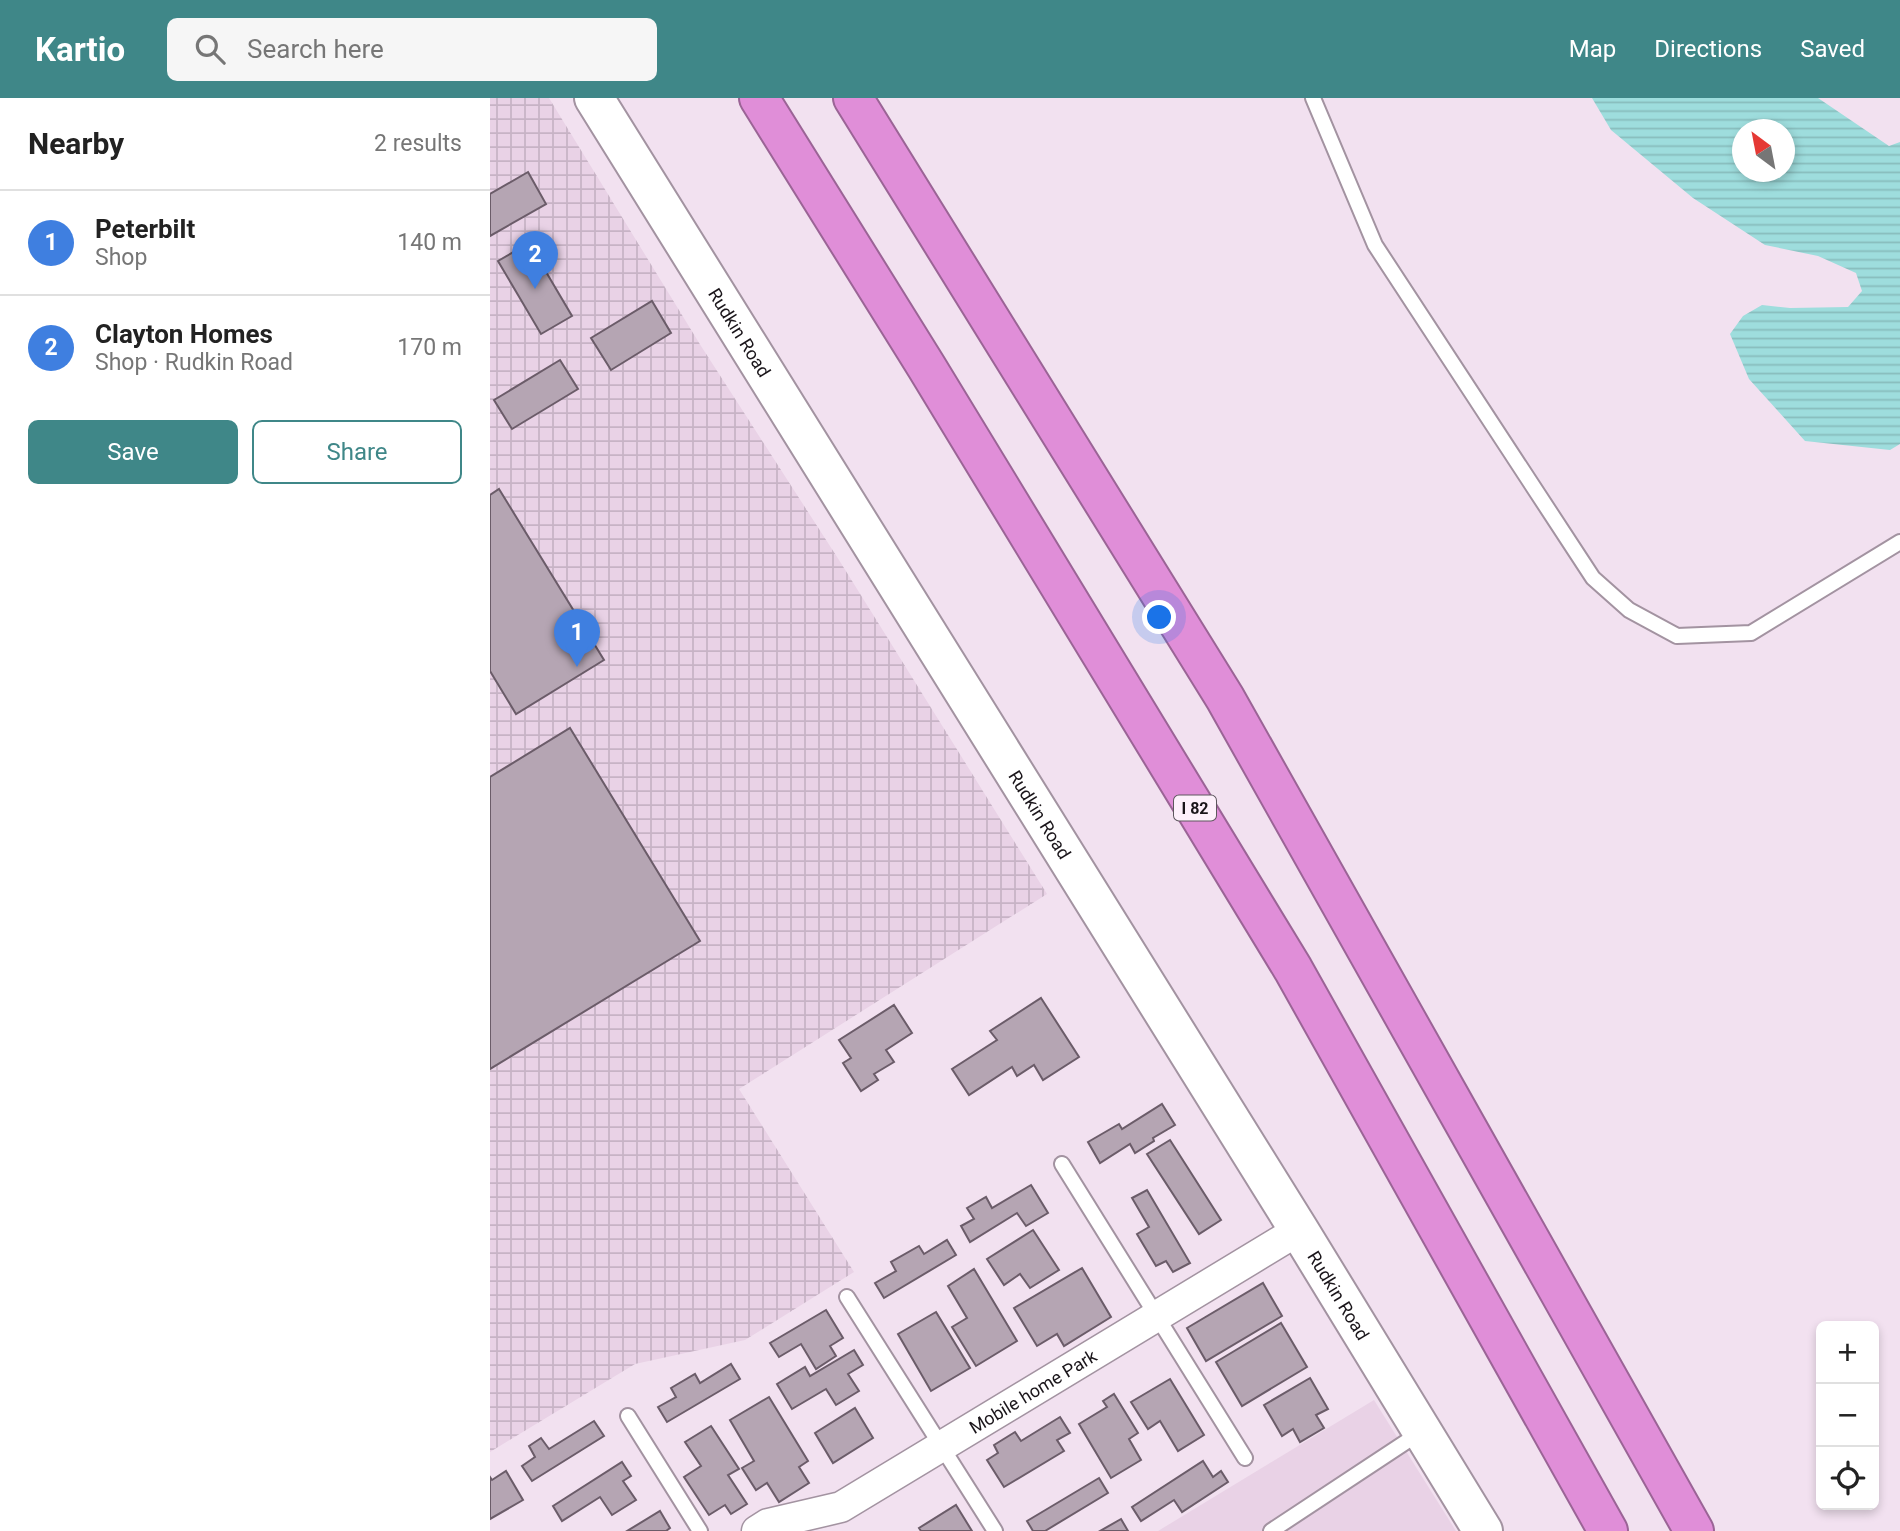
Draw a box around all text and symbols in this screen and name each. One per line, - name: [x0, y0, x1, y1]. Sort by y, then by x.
- search box: [167, 18, 657, 81]
- text: Kartio: [35, 30, 125, 69]
- icon: search: [191, 30, 229, 68]
- text: Search here: [247, 34, 384, 64]
- text: Map: [1569, 35, 1616, 63]
- text: Directions: [1654, 35, 1762, 63]
- text: Saved: [1800, 35, 1865, 63]
- north arrow: [1732, 119, 1795, 182]
- text: Nearby: [28, 126, 124, 161]
- text: 2 results: [374, 130, 462, 157]
- text: Peterbilt: [95, 214, 195, 244]
- text: 1: [44, 229, 58, 256]
- text: 140 m: [397, 229, 462, 256]
- pin: 2: [512, 231, 558, 289]
- text: Shop: [95, 244, 147, 271]
- street label: Rudkin Road: [704, 284, 775, 380]
- text: Clayton Homes: [95, 319, 273, 349]
- text: 2: [44, 334, 58, 361]
- text: 170 m: [397, 334, 462, 361]
- text: Shop · Rudkin Road: [95, 349, 293, 376]
- button: Save: [28, 420, 238, 484]
- button: Share: [252, 420, 462, 484]
- your location: [1142, 600, 1176, 634]
- pin: 1: [554, 609, 600, 667]
- street label: Rudkin Road: [1005, 766, 1076, 863]
- road number: I 82: [1174, 796, 1216, 820]
- street label: Rudkin Road: [1304, 1247, 1374, 1344]
- map controls: [1816, 1321, 1879, 1510]
- button: +: [1816, 1321, 1879, 1384]
- street label: Mobile home Park: [965, 1344, 1101, 1438]
- button: −: [1816, 1384, 1879, 1447]
- button: locate: [1816, 1447, 1879, 1510]

